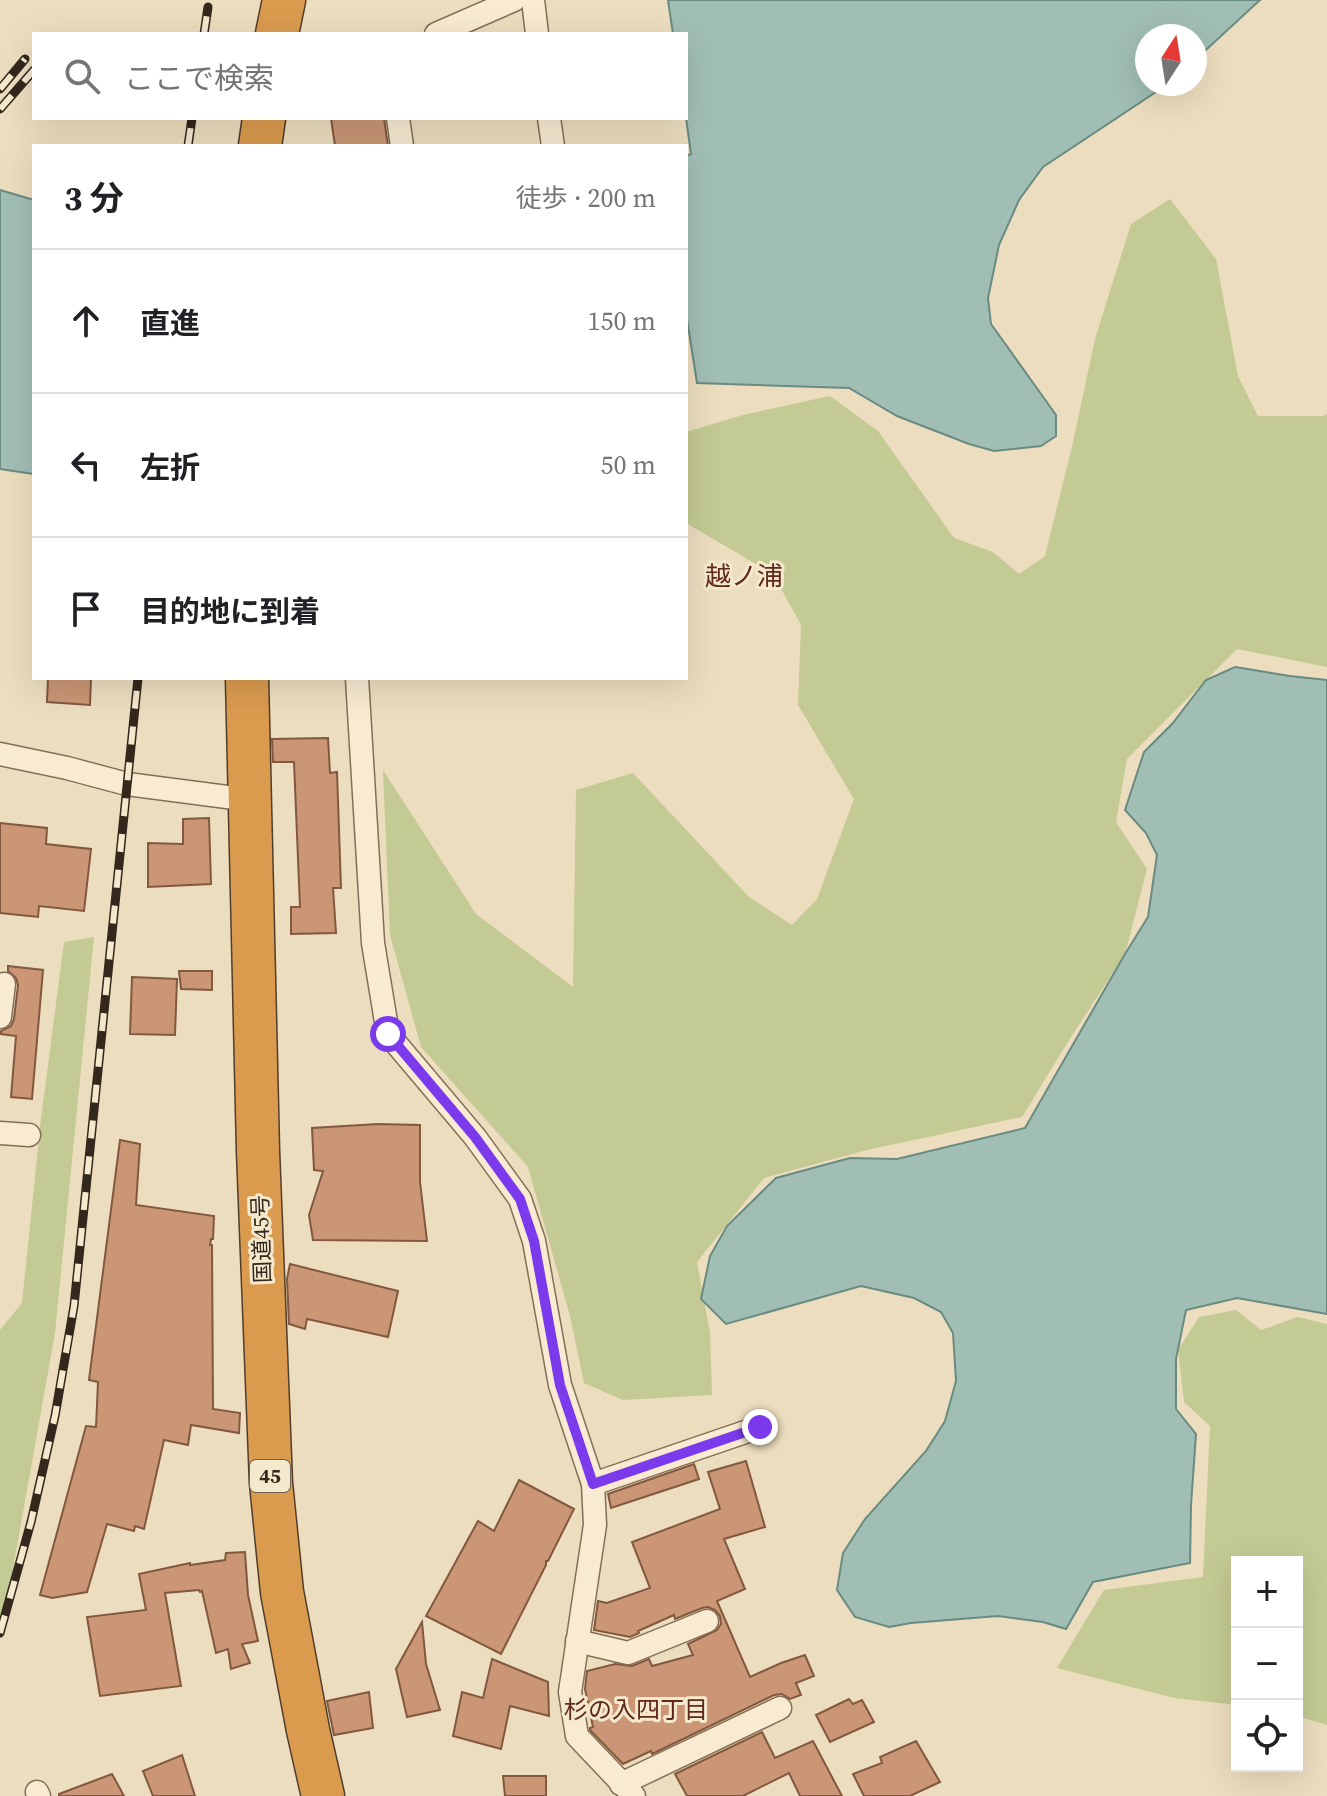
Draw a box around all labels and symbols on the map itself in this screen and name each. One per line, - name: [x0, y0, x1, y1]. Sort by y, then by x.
- north arrow: [1135, 24, 1207, 96]
- district label: 越ノ浦: [705, 558, 783, 594]
- route start: [370, 1016, 406, 1052]
- street label: 国道45号: [244, 1194, 278, 1284]
- route end: [742, 1409, 778, 1445]
- road number: 45: [250, 1460, 290, 1492]
- district label: 杉の入四丁目: [564, 1693, 708, 1726]

